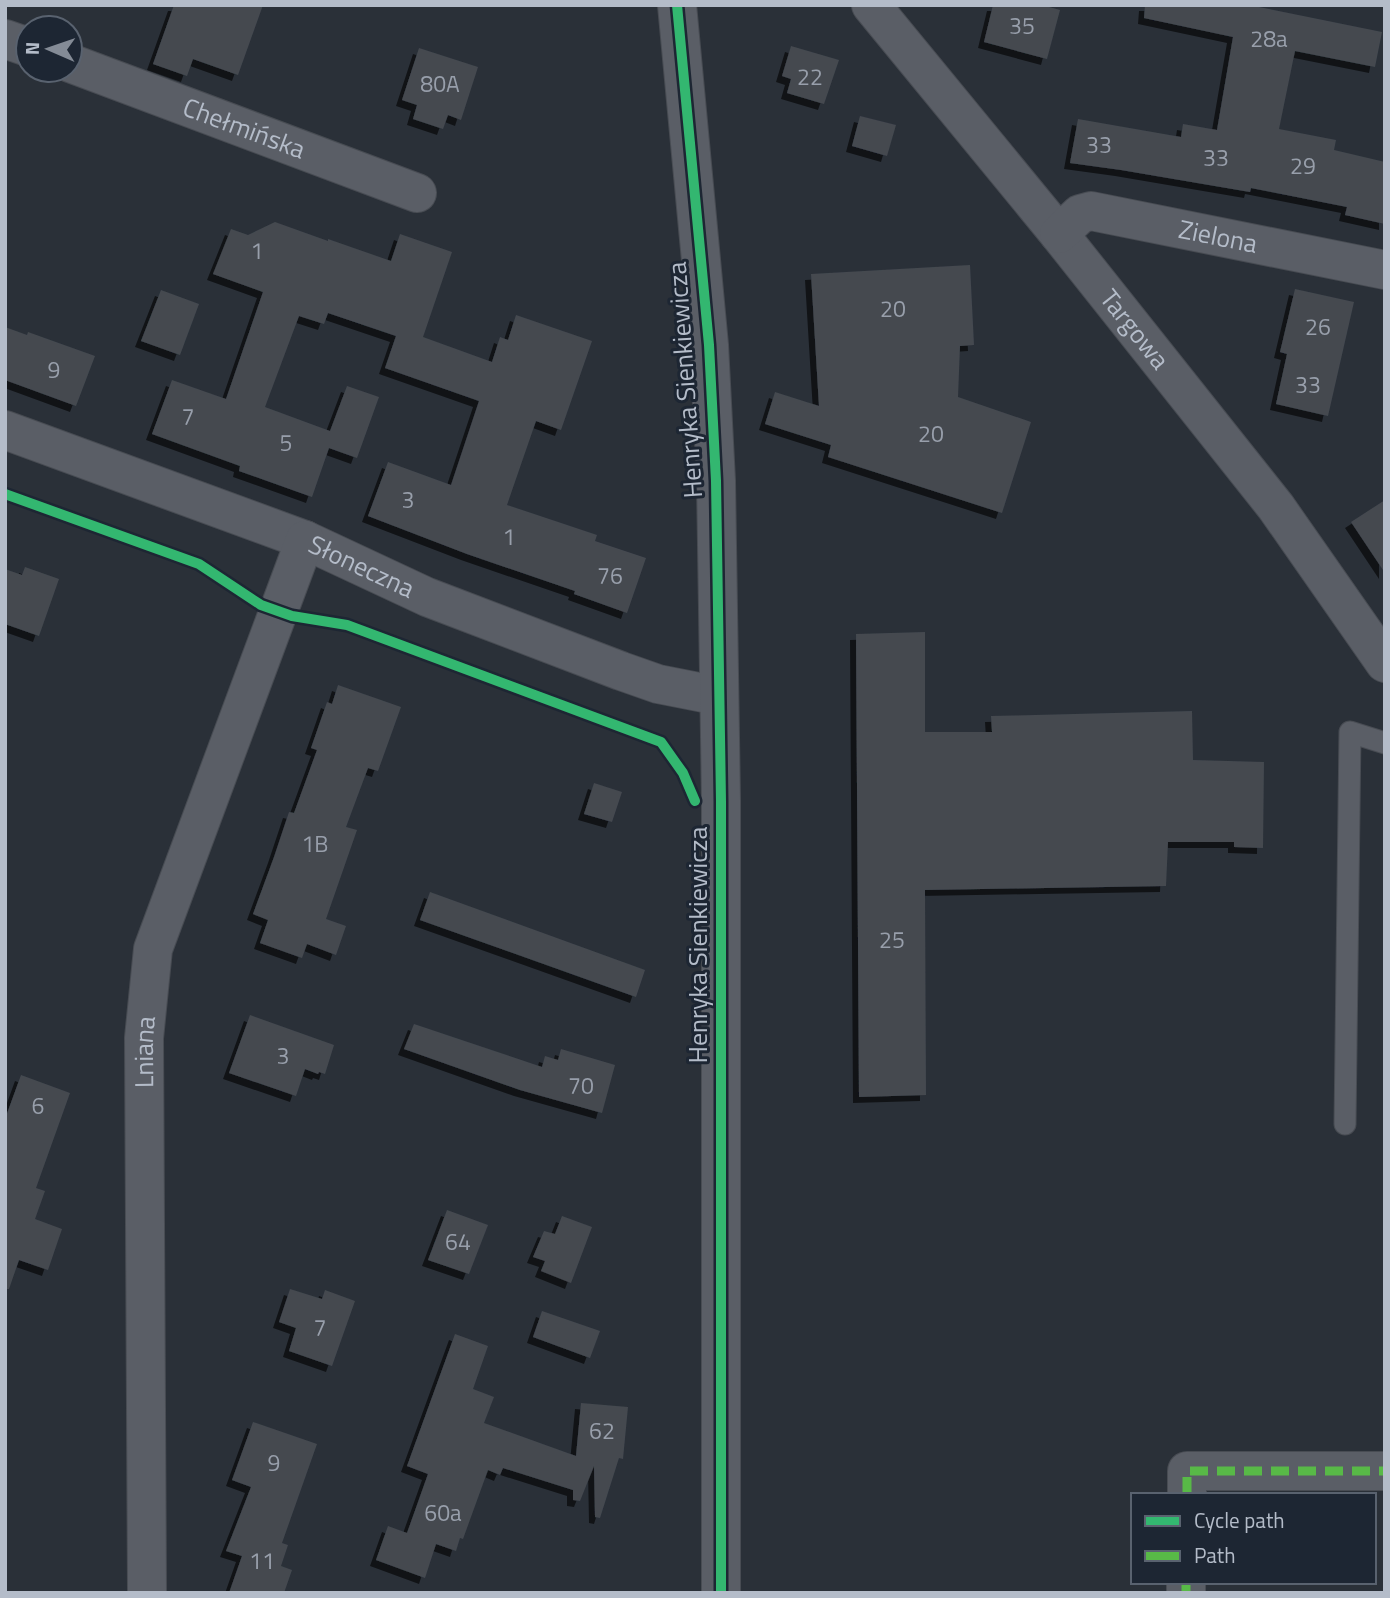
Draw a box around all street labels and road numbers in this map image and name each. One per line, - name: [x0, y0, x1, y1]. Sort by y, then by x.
- street label: Chełmińska: [177, 87, 311, 169]
- street label: Zielona: [1175, 209, 1261, 263]
- street label: Henryka Sienkiewicza: [657, 261, 712, 500]
- street label: Targowa: [1091, 280, 1179, 377]
- street label: Słoneczna: [302, 524, 421, 608]
- street label: Henryka Sienkiewicza: [678, 827, 717, 1063]
- street label: Lniana: [124, 1014, 165, 1088]

